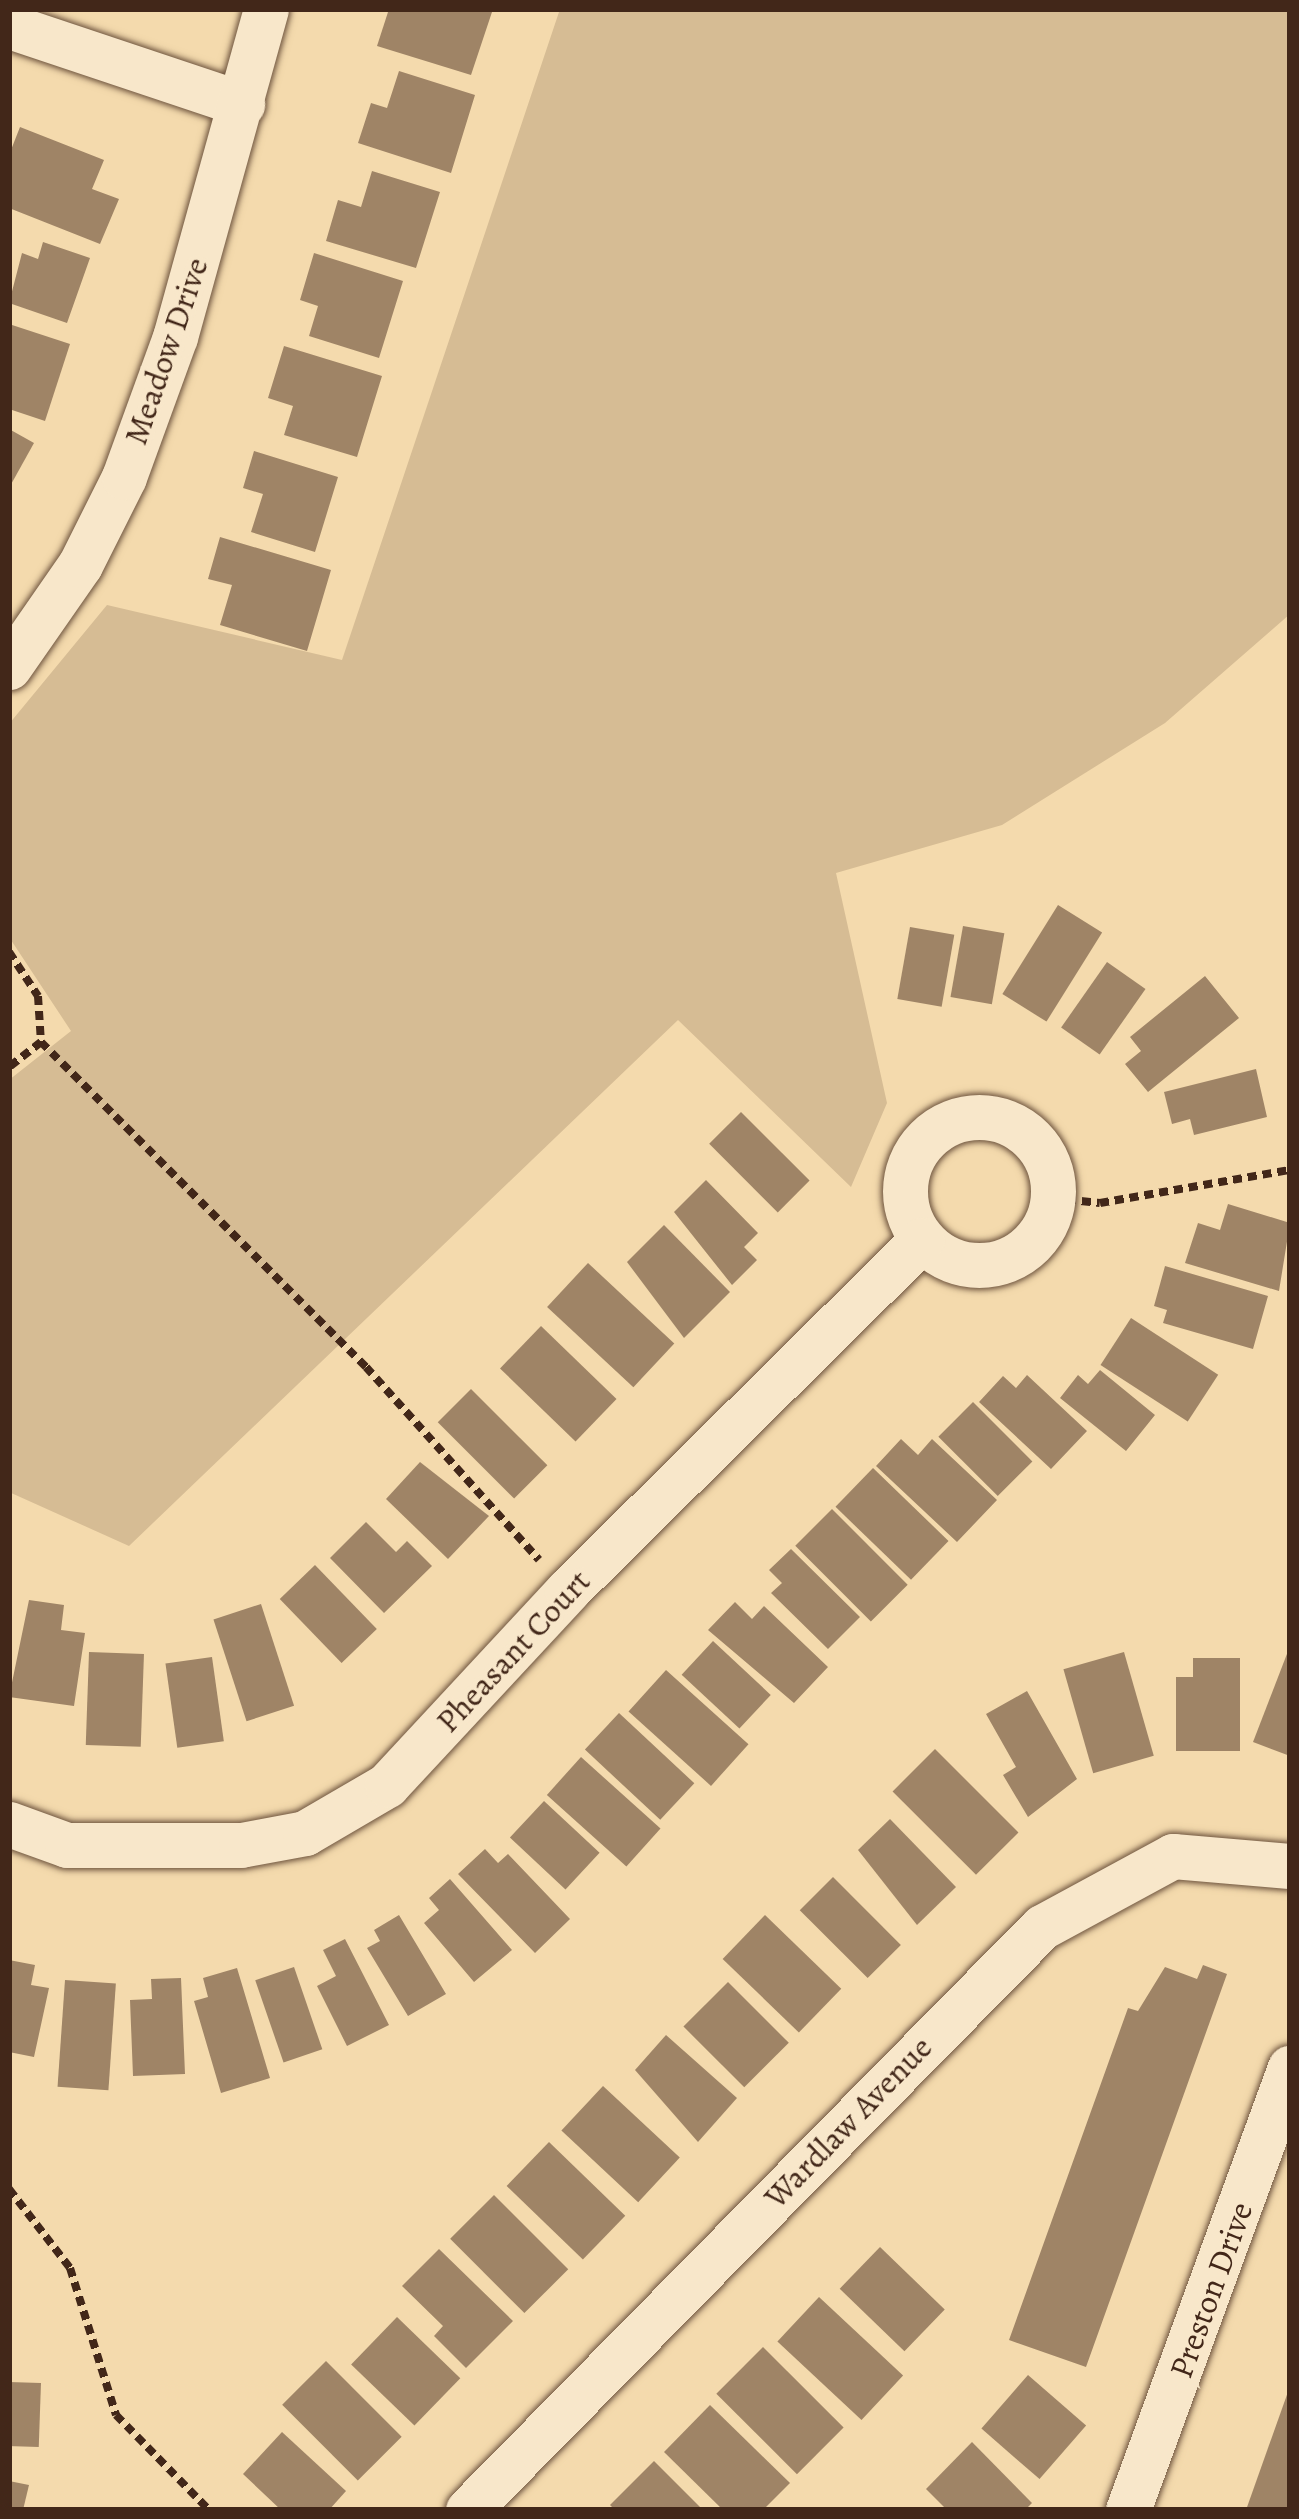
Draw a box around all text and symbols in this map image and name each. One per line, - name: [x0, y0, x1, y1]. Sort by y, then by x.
- street label: Meadow Drive: [116, 252, 216, 450]
- street label: Pheasant Court: [428, 1561, 598, 1741]
- street label: Wardlaw Avenue: [756, 2028, 940, 2216]
- street label: Preston Drive: [1161, 2197, 1261, 2383]

